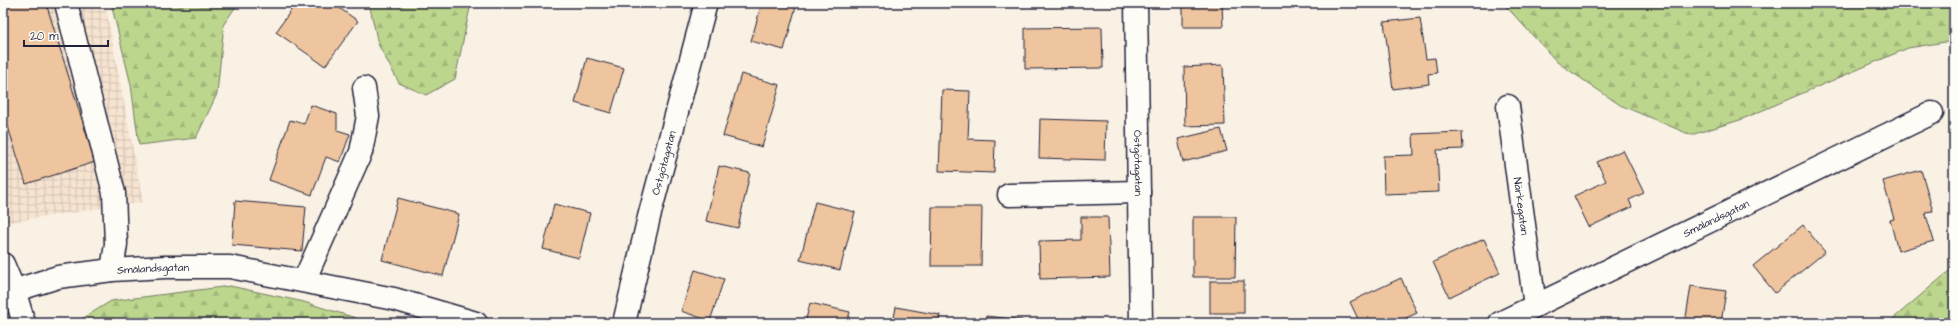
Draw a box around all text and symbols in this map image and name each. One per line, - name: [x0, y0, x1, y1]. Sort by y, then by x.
- scale bar: [24, 22, 108, 48]
- text: 20 m: [30, 28, 59, 45]
- street label: Östgötagatan: [648, 129, 680, 197]
- street label: Östgötagatan: [1129, 130, 1146, 197]
- street label: Närkegatan: [1510, 176, 1532, 236]
- street label: Smålandsgatan: [1680, 196, 1752, 241]
- street label: Smålandsgatan: [117, 260, 189, 278]

